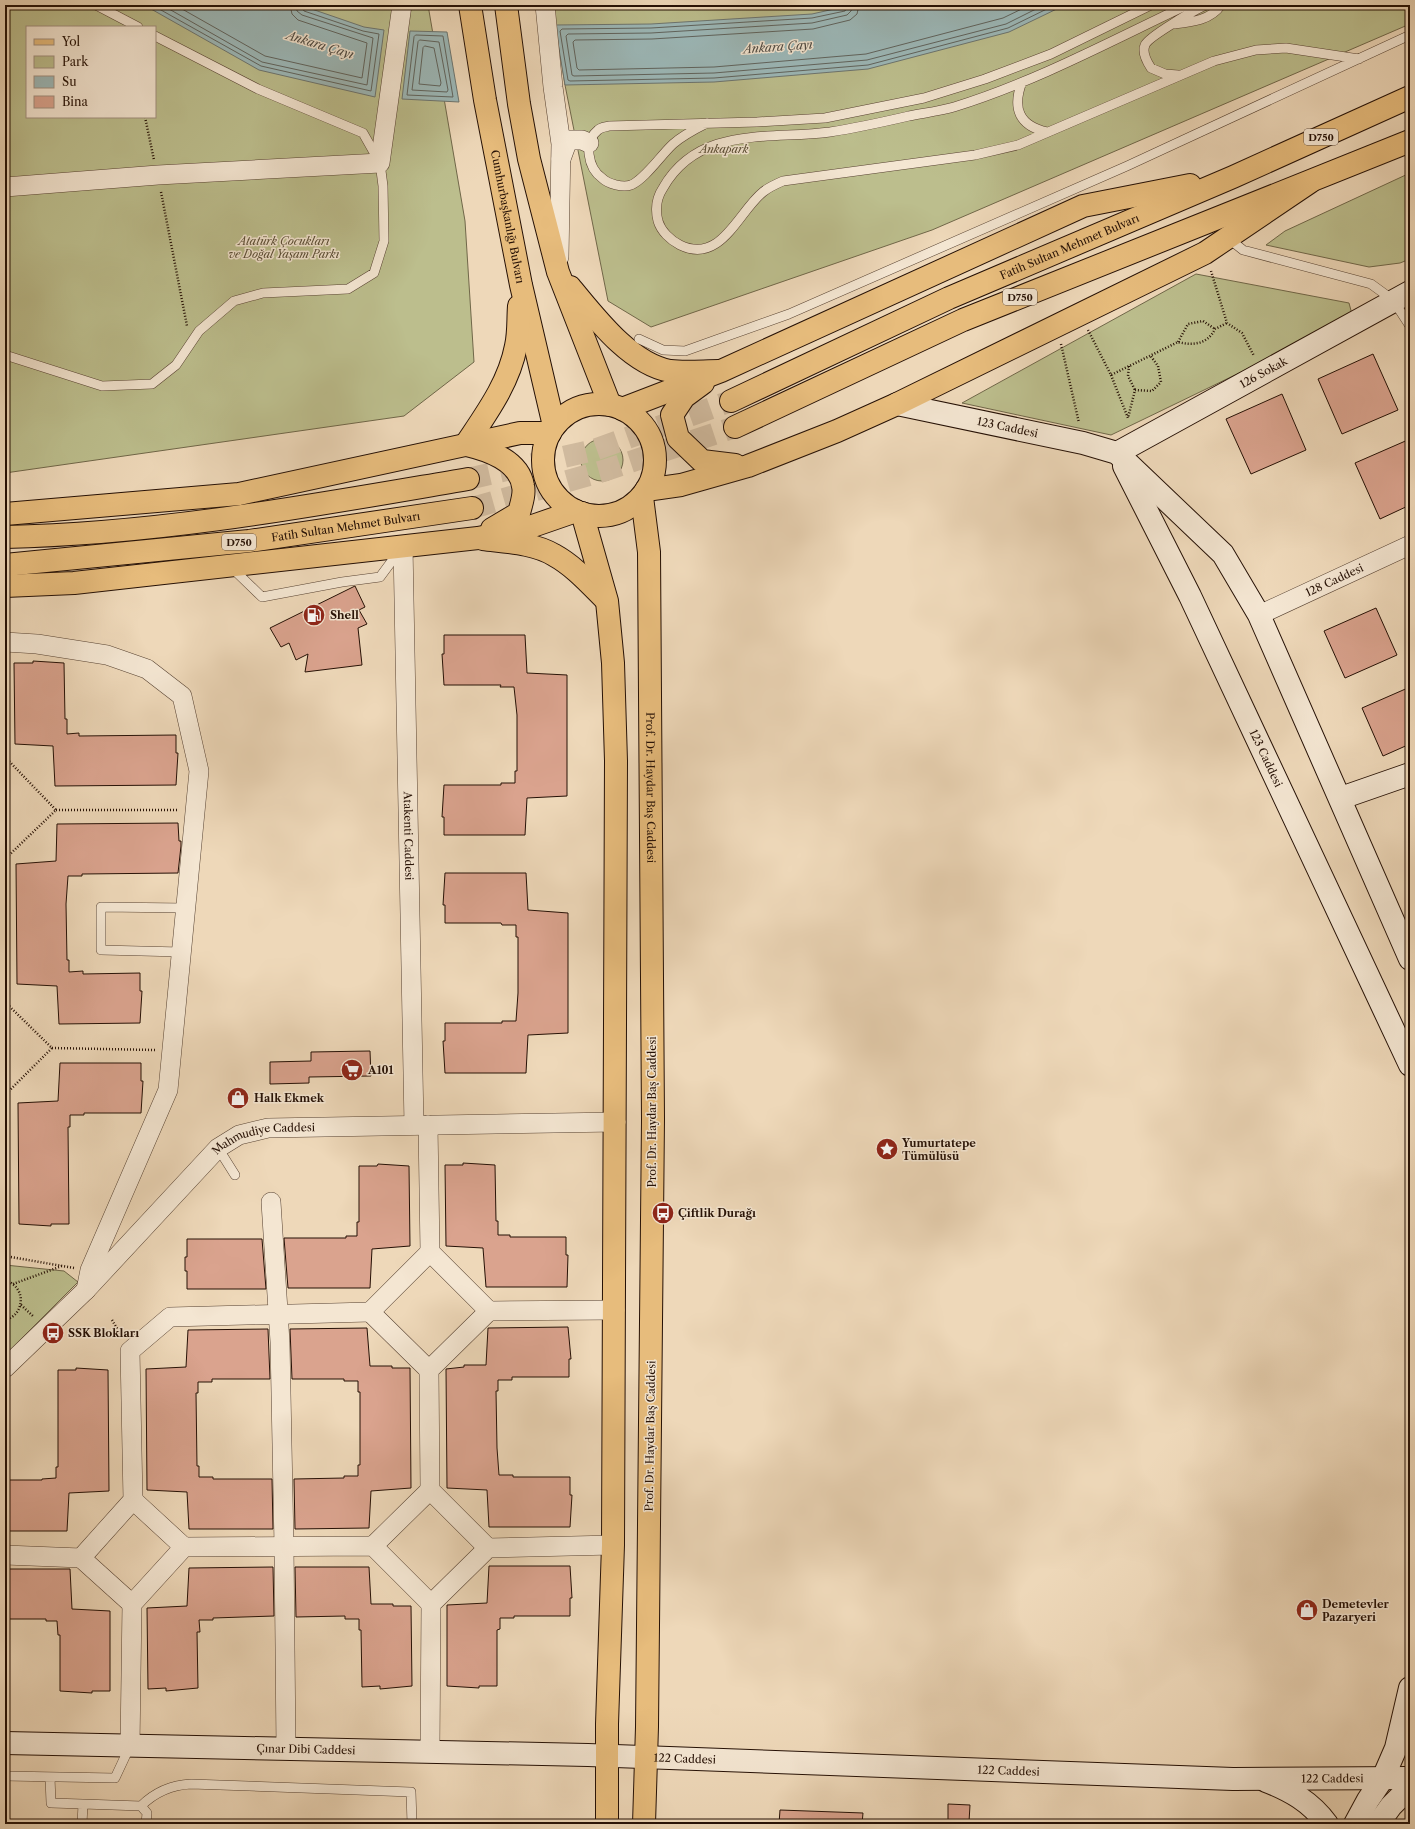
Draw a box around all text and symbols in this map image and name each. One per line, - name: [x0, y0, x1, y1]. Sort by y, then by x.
- legend: [26, 26, 156, 118]
- water label: Ankara Çayı: [283, 27, 356, 62]
- text: Yol: [61, 34, 80, 49]
- water label: Ankara Çayı: [741, 37, 813, 57]
- text: Park: [62, 54, 89, 69]
- text: Su: [62, 74, 77, 89]
- text: Bina: [62, 94, 89, 109]
- road number: D750: [1304, 129, 1338, 145]
- park label: Ankapark: [697, 142, 749, 156]
- street label: Cumhurbaşkanlığı Bulvarı: [488, 149, 528, 285]
- street label: Fatih Sultan Mehmet Bulvarı: [998, 211, 1142, 283]
- park label: Atatürk Çocukları ve Doğal Yaşam Parkı: [229, 234, 340, 261]
- road number: D750: [1003, 289, 1037, 305]
- street label: 126 Sokak: [1237, 354, 1290, 391]
- street label: 123 Caddesi: [976, 414, 1040, 441]
- street label: Fatih Sultan Mehmet Bulvarı: [270, 509, 422, 545]
- road number: D750: [222, 534, 256, 550]
- street label: 128 Caddesi: [1303, 560, 1366, 600]
- fuel station icon: Shell: [301, 602, 327, 628]
- place label: Shell: [330, 608, 359, 622]
- street label: Prof. Dr. Haydar Baş Caddesi: [643, 712, 658, 864]
- street label: 123 Caddesi: [1247, 727, 1286, 790]
- street label: Atakenti Caddesi: [401, 790, 416, 881]
- street label: Prof. Dr. Haydar Baş Caddesi: [645, 1036, 659, 1188]
- supermarket icon: A101: [339, 1057, 365, 1083]
- place label: A101: [367, 1063, 394, 1077]
- shop icon: Halk Ekmek: [225, 1085, 251, 1111]
- place label: Halk Ekmek: [254, 1091, 325, 1105]
- street label: Mahmudiye Caddesi: [209, 1120, 316, 1157]
- place icon: Yumurtatepe Tümülüsü: [874, 1136, 900, 1162]
- place label: Yumurtatepe Tümülüsü: [901, 1136, 976, 1163]
- bus stop icon: Çiftlik Durağı: [650, 1200, 676, 1226]
- place label: Çiftlik Durağı: [678, 1206, 756, 1220]
- bus stop icon: SSK Blokları: [40, 1320, 66, 1346]
- place label: SSK Blokları: [68, 1326, 139, 1340]
- street label: Prof. Dr. Haydar Baş Caddesi: [642, 1360, 658, 1512]
- shop icon: Demetevler Pazaryeri: [1294, 1597, 1320, 1623]
- place label: Demetevler Pazaryeri: [1322, 1597, 1390, 1624]
- street label: Çınar Dibi Caddesi: [256, 1741, 356, 1757]
- street label: 122 Caddesi: [653, 1750, 717, 1767]
- street label: 122 Caddesi: [977, 1762, 1041, 1779]
- street label: 122 Caddesi: [1301, 1771, 1364, 1786]

